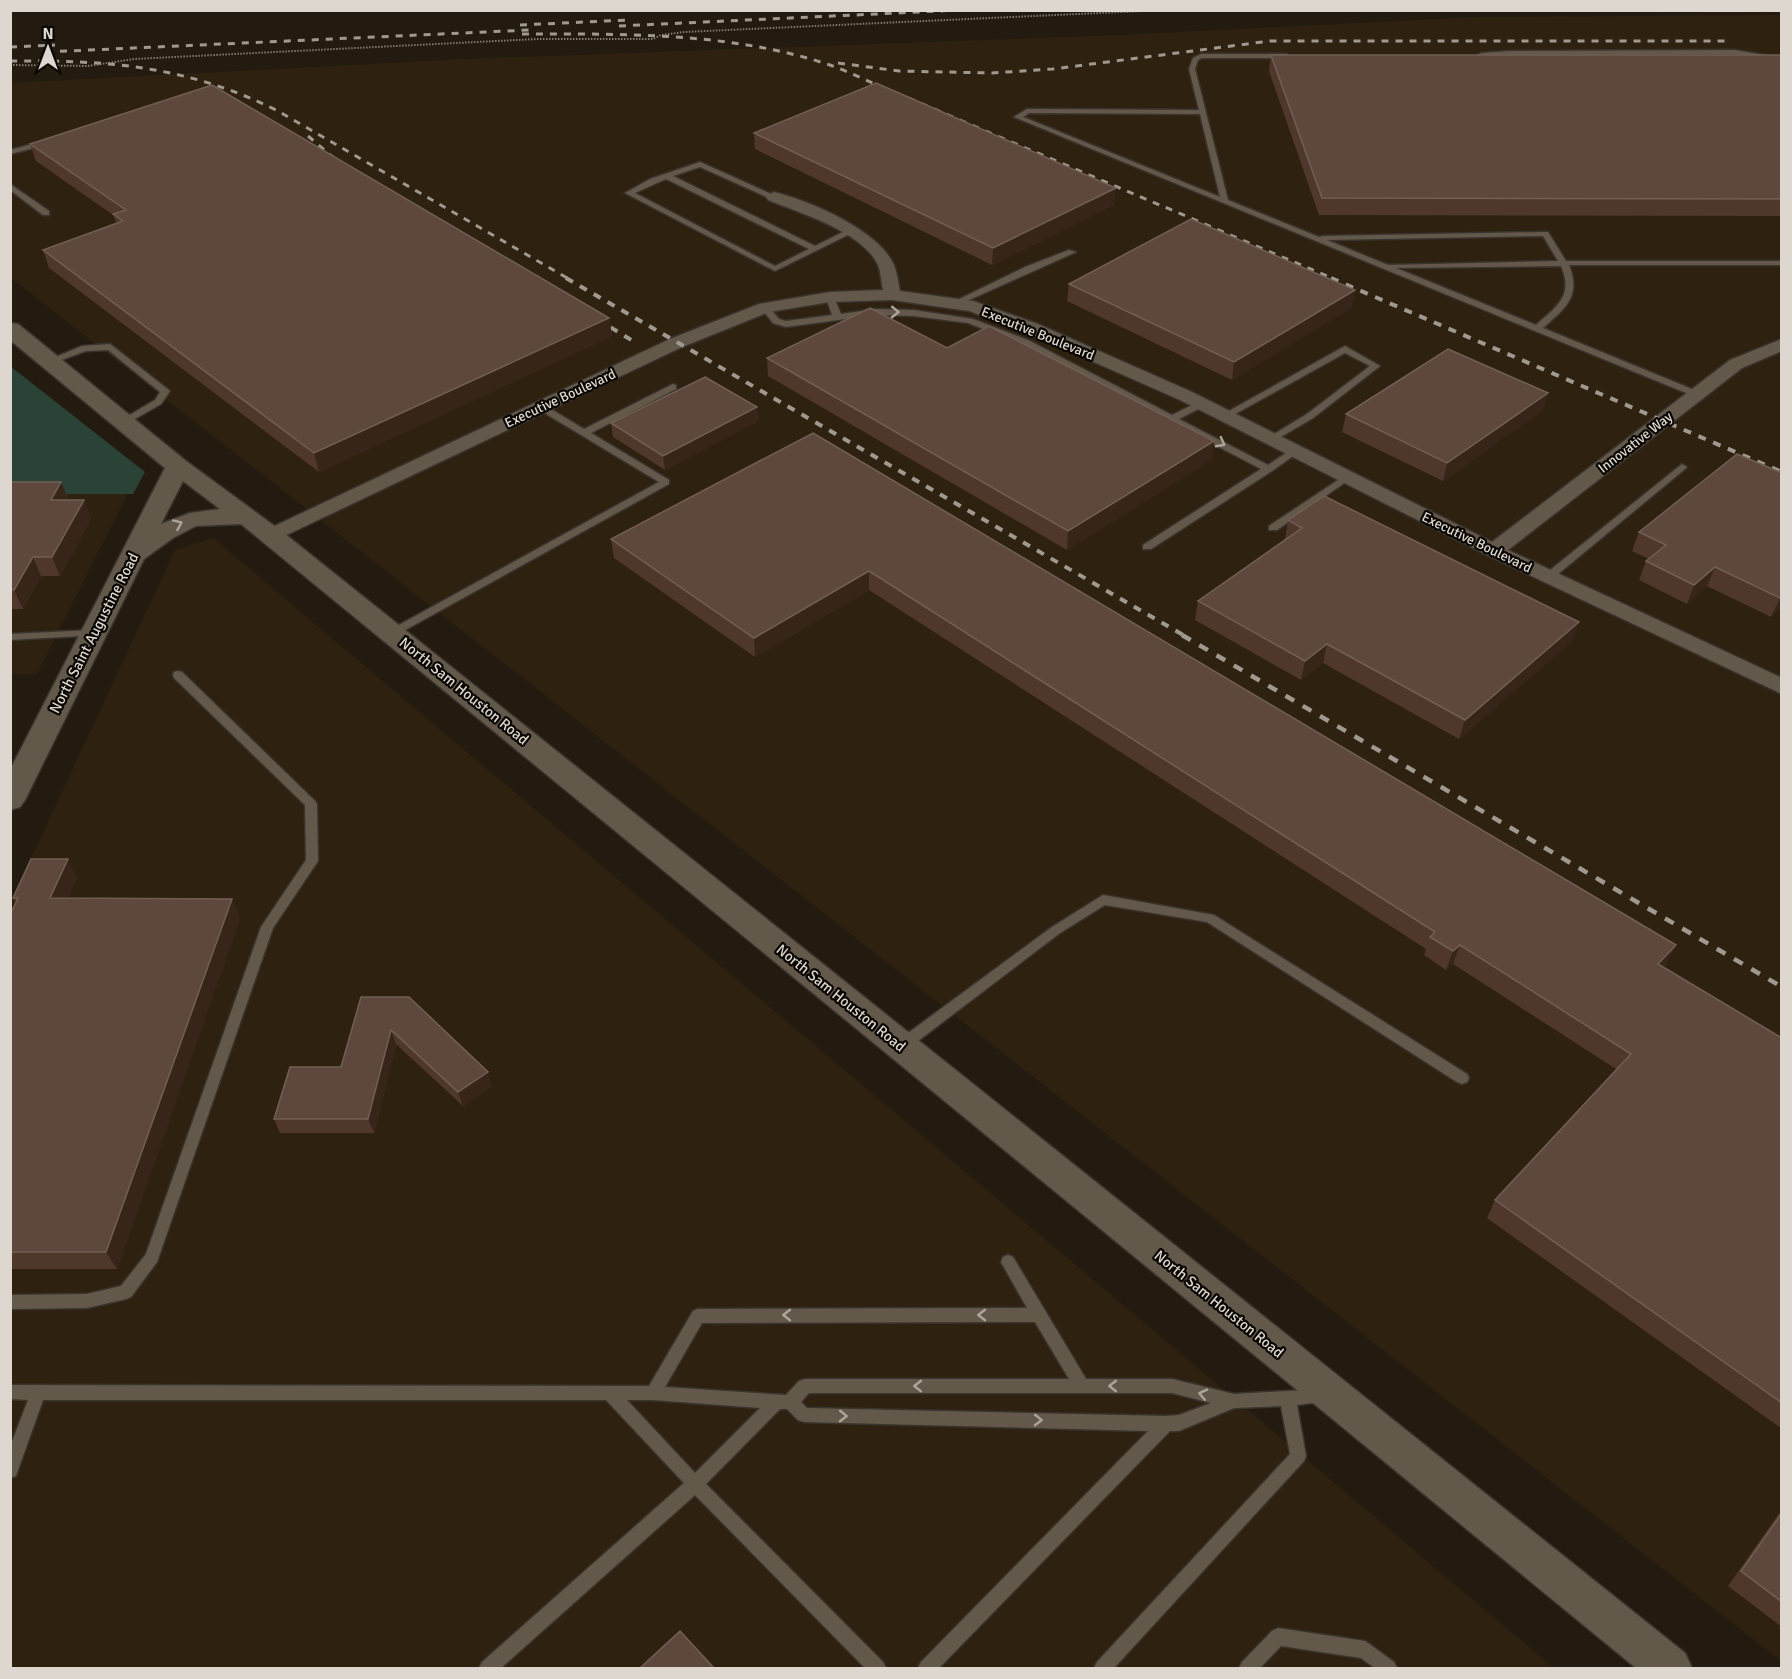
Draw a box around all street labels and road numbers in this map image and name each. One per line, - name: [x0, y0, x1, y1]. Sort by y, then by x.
- street label: Executive Boulevard: [979, 303, 1097, 364]
- street label: Executive Boulevard: [502, 365, 618, 432]
- street label: Innovative Way: [1595, 408, 1676, 477]
- street label: Executive Boulevard: [1419, 508, 1535, 576]
- street label: North Saint Augustine Road: [46, 550, 142, 716]
- street label: North Sam Houston Road: [396, 633, 532, 749]
- street label: North Sam Houston Road: [773, 940, 909, 1056]
- street label: North Sam Houston Road: [1151, 1246, 1287, 1362]

